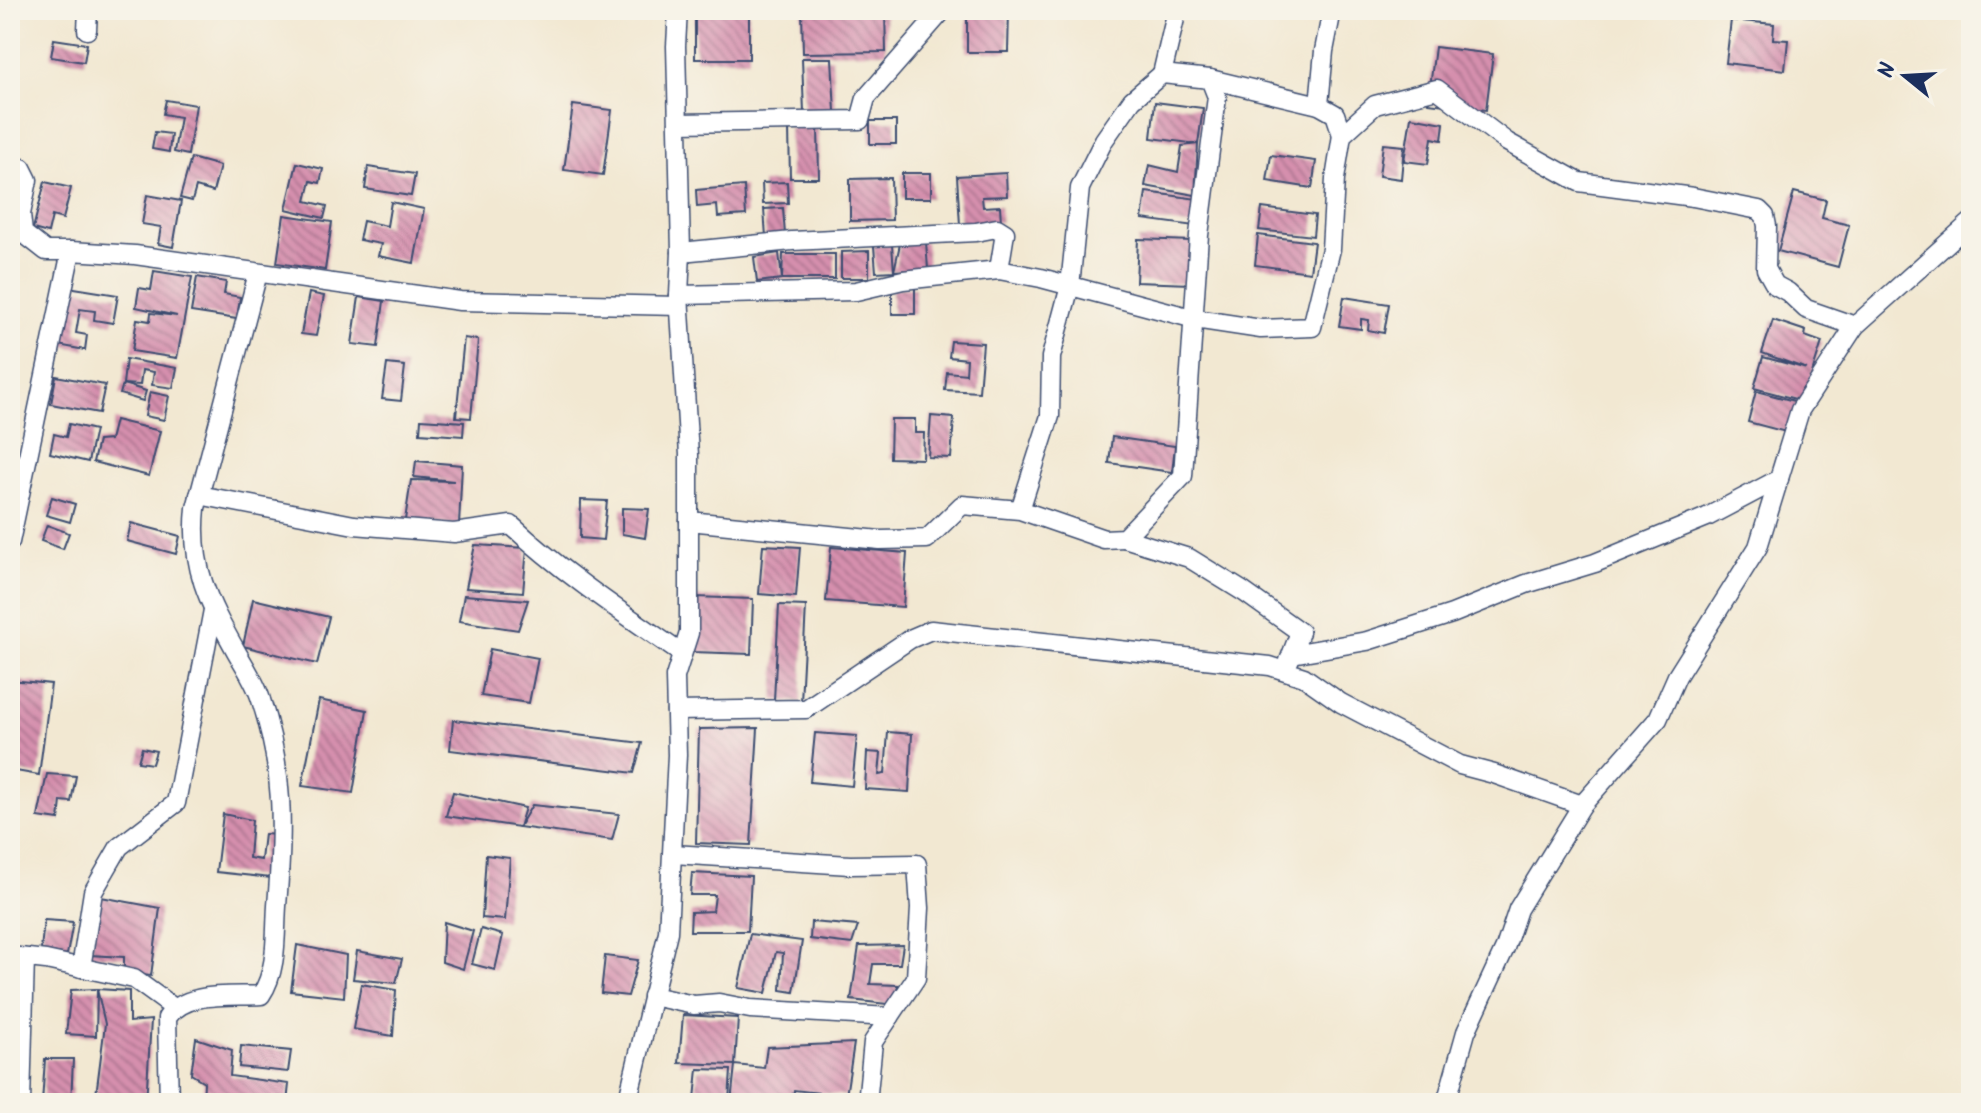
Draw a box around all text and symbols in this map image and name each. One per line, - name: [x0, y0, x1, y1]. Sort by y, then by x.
- north arrow: [1865, 36, 1945, 116]
- text: N: [1870, 58, 1907, 83]

